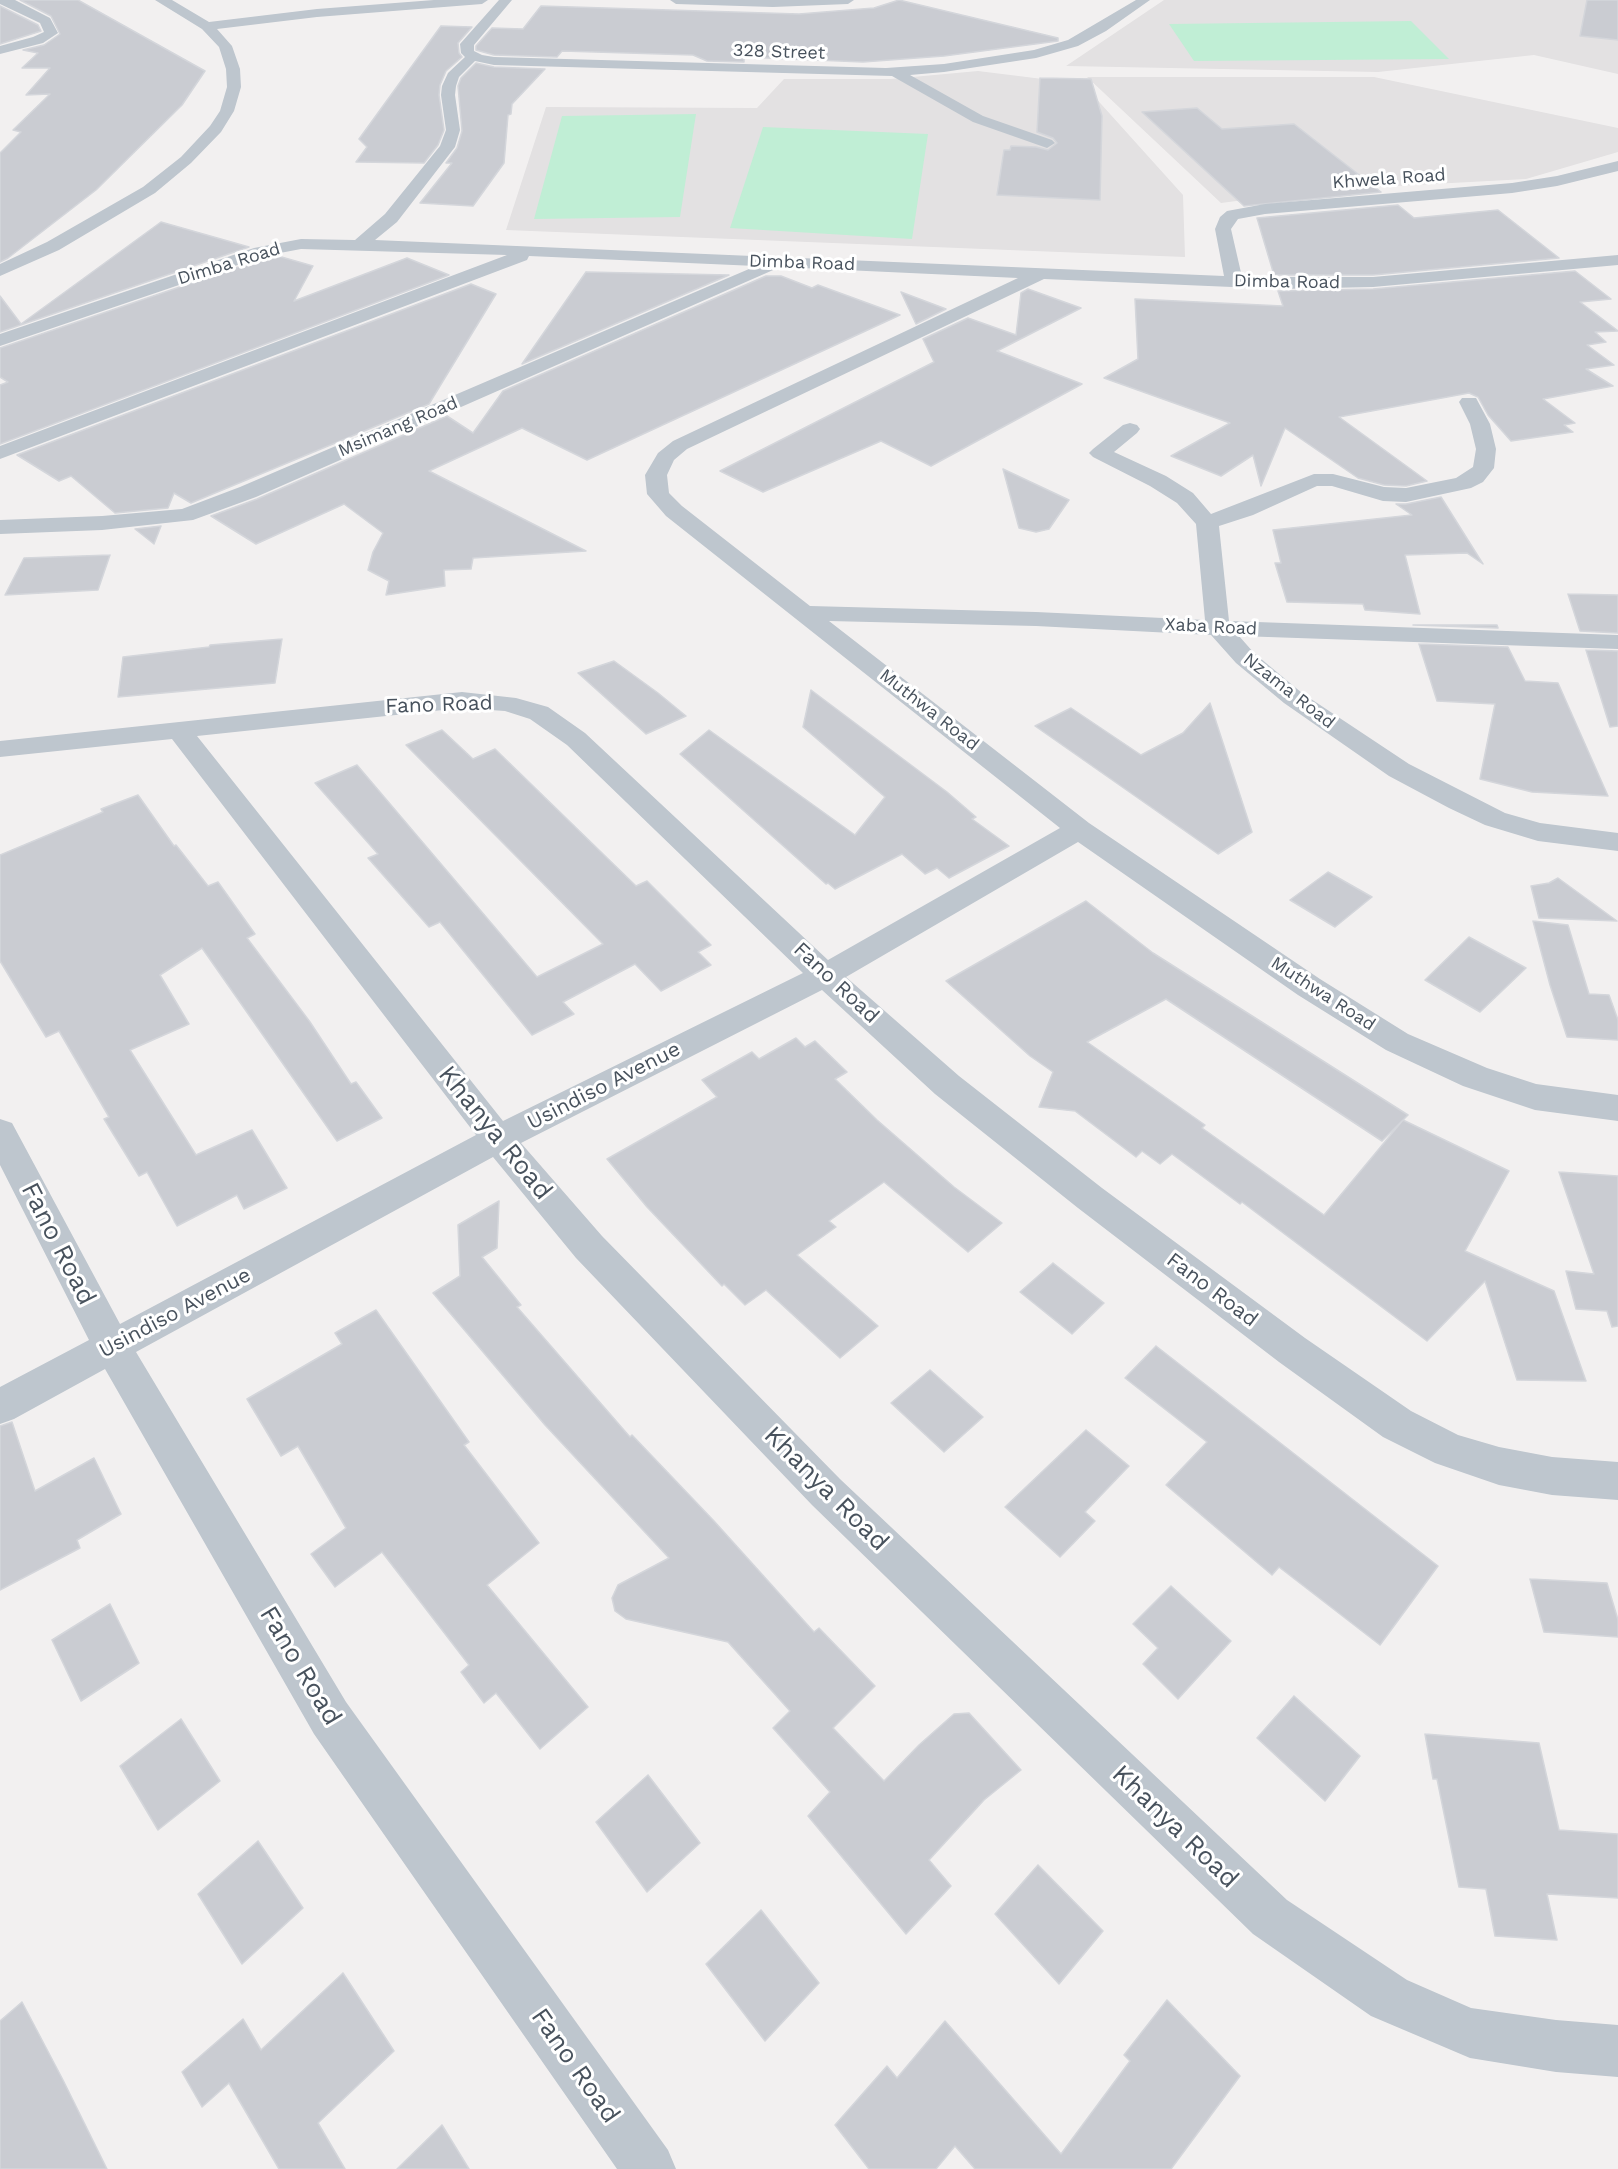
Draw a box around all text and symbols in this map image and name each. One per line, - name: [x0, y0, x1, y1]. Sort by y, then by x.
- street label: 328 Street: [732, 40, 826, 64]
- street label: Khwela Road: [1332, 164, 1446, 194]
- street label: Dimba Road: [175, 238, 283, 290]
- street label: Dimba Road: [748, 250, 856, 276]
- street label: Dimba Road: [1234, 270, 1340, 294]
- street label: Msimang Road: [335, 392, 461, 462]
- street label: Xaba Road: [1164, 614, 1258, 640]
- street label: Nzama Road: [1239, 649, 1339, 733]
- street label: Muthwa Road: [875, 665, 983, 755]
- street label: Fano Road: [385, 691, 493, 719]
- street label: Fano Road: [788, 937, 884, 1029]
- street label: Muthwa Road: [1267, 952, 1379, 1036]
- street label: Usindiso Avenue: [523, 1037, 685, 1135]
- street label: Khanya Road: [431, 1060, 559, 1206]
- street label: Fano Road: [14, 1178, 102, 1310]
- street label: Fano Road: [1161, 1248, 1263, 1332]
- street label: Usindiso Avenue: [95, 1262, 255, 1364]
- street label: Khanya Road: [757, 1420, 895, 1558]
- street label: Fano Road: [252, 1601, 348, 1731]
- street label: Khanya Road: [1105, 1759, 1245, 1895]
- street label: Fano Road: [524, 2002, 626, 2130]

